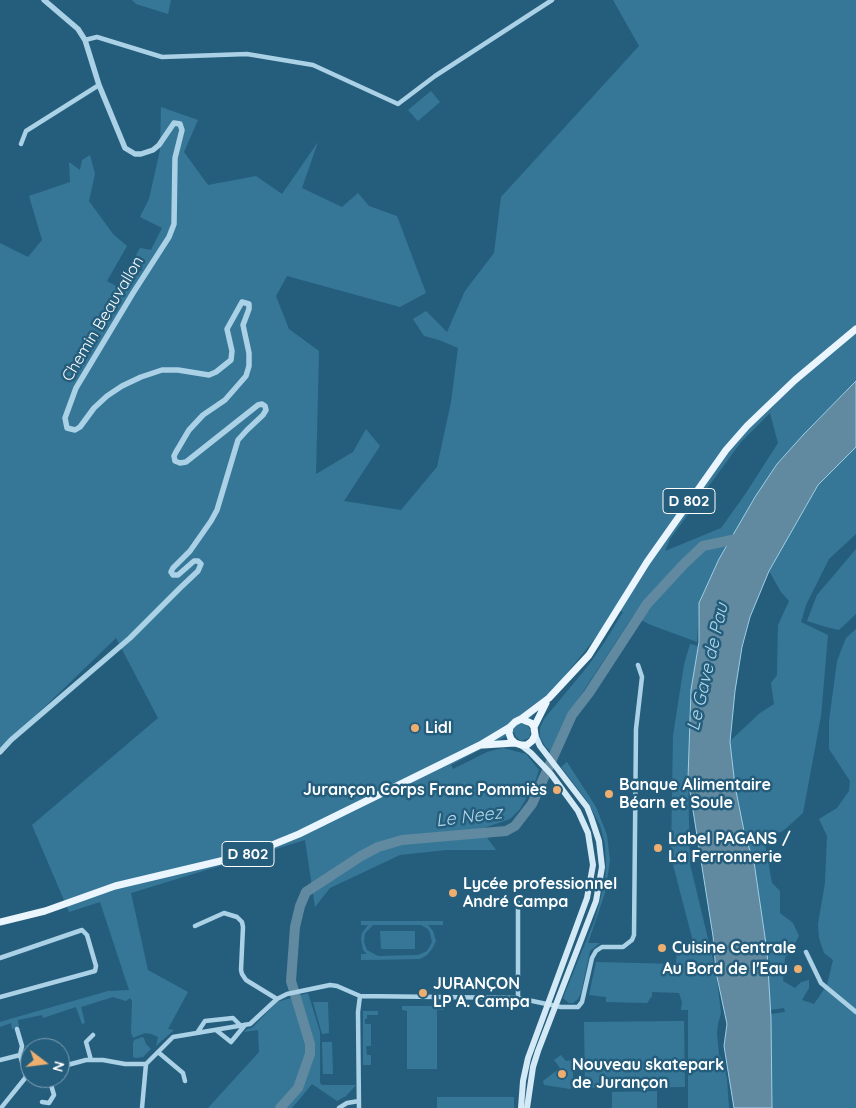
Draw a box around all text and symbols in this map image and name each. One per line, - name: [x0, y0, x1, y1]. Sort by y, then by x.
- street label: Chemin Beauvallon: [58, 253, 148, 385]
- road number: D 802: [663, 488, 715, 514]
- water label: Le Gave de Pau: [683, 601, 733, 733]
- place label: Lidl: [425, 718, 452, 738]
- marker: Lidl: [409, 722, 421, 734]
- place label: Banque Alimentaire Béarn et Soule: [619, 775, 771, 813]
- place label: Jurançon Corps Franc Pommiès: [303, 780, 547, 800]
- marker: Jurançon Corps Franc Pommiès: [551, 784, 563, 796]
- marker: Banque Alimentaire Béarn et Soule: [603, 788, 615, 800]
- water label: Le Neez: [435, 802, 503, 832]
- place label: Label PAGANS / La Ferronnerie: [668, 829, 791, 867]
- road number: D 802: [222, 842, 274, 866]
- marker: Label PAGANS / La Ferronnerie: [652, 842, 664, 854]
- place label: Lycée professionnel André Campa: [463, 874, 617, 912]
- marker: Lycée professionnel André Campa: [447, 887, 459, 899]
- place label: Cuisine Centrale: [672, 938, 796, 958]
- marker: Cuisine Centrale: [656, 942, 668, 954]
- place label: Au Bord de l'Eau: [662, 959, 788, 979]
- marker: Au Bord de l'Eau: [792, 963, 804, 975]
- place label: JURANÇON LP A. Campa: [433, 974, 530, 1012]
- marker: JURANÇON LP A. Campa: [417, 987, 429, 999]
- north arrow: [20, 1038, 70, 1088]
- place label: Nouveau skatepark de Jurançon: [572, 1055, 724, 1093]
- text: N: [48, 1059, 69, 1074]
- marker: Nouveau skatepark de Jurançon: [556, 1068, 568, 1080]

